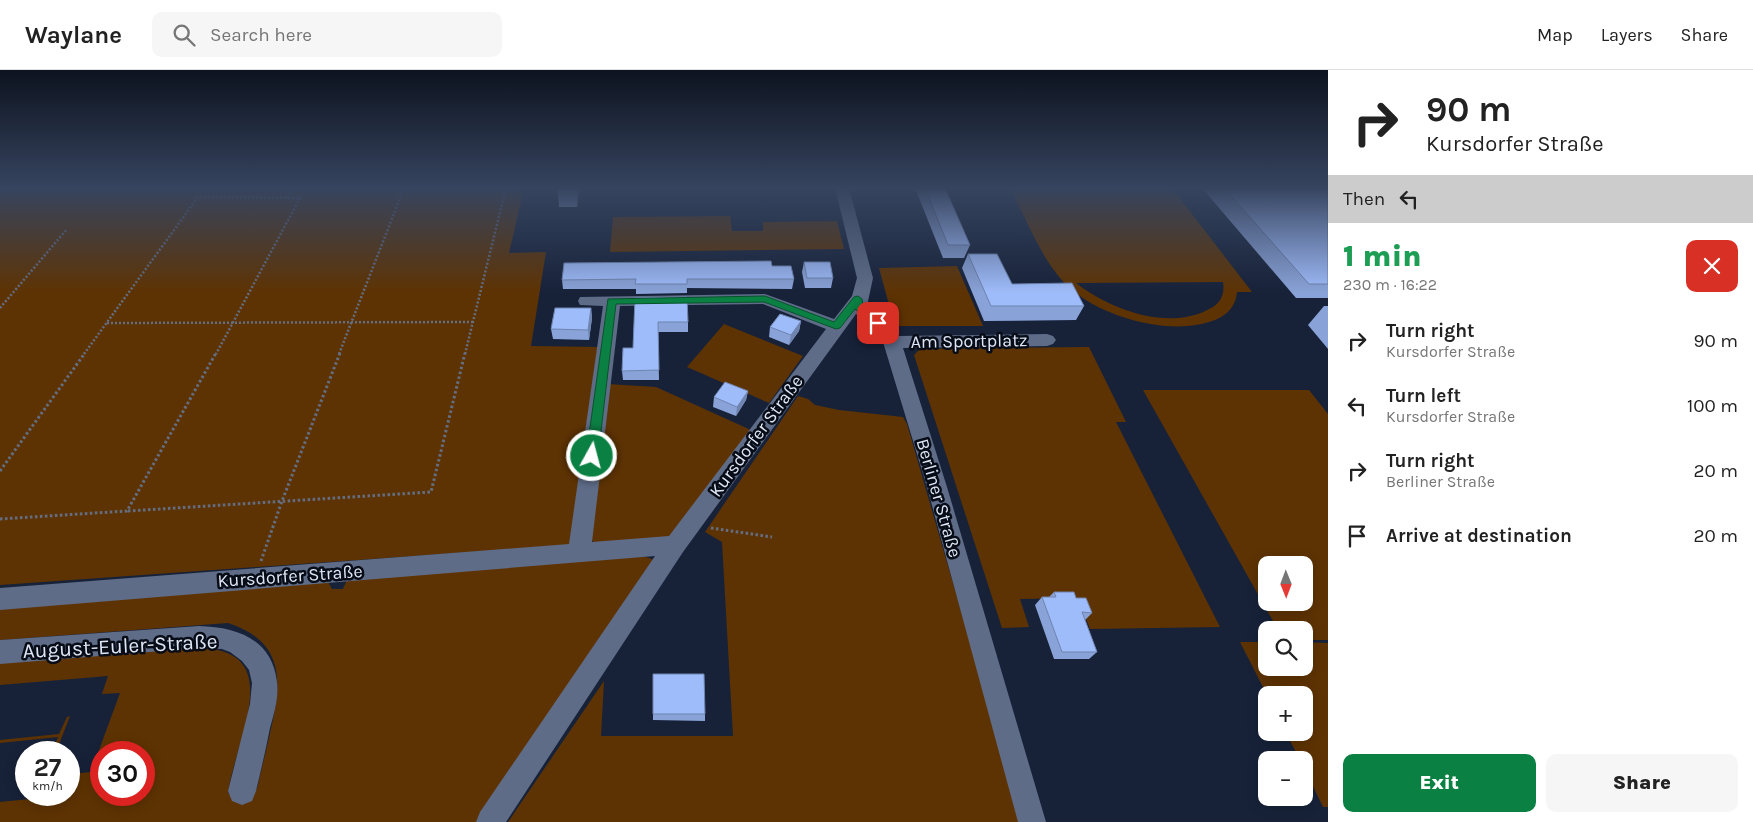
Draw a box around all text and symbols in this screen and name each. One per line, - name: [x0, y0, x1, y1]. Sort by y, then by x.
- search box: [152, 12, 502, 57]
- text: Waylane: [25, 21, 122, 49]
- icon: search: [170, 21, 198, 49]
- text: Search here: [210, 24, 312, 46]
- text: Map: [1537, 24, 1573, 46]
- text: Layers: [1601, 24, 1653, 46]
- text: Share: [1681, 24, 1728, 46]
- text: 90 m: [1426, 89, 1512, 130]
- icon: right: [1343, 90, 1408, 155]
- text: Kursdorfer Straße: [1426, 131, 1604, 157]
- icon: left: [1395, 185, 1423, 213]
- text: Then: [1343, 188, 1385, 210]
- text: 1 min: [1343, 238, 1422, 274]
- button: close: [1686, 240, 1738, 292]
- text: 230 m · 16:22: [1343, 275, 1437, 294]
- pin: [857, 302, 899, 344]
- icon: arrive: [864, 309, 892, 337]
- text: Turn right: [1386, 320, 1475, 342]
- icon: right: [1343, 327, 1371, 355]
- street label: Am Sportplatz: [910, 329, 1028, 353]
- text: 90 m: [1693, 330, 1738, 352]
- text: Kursdorfer Straße: [1386, 342, 1515, 361]
- street label: Kursdorfer Straße: [704, 371, 808, 501]
- text: Turn left: [1386, 385, 1461, 407]
- icon: left: [1343, 392, 1371, 420]
- text: 100 m: [1687, 395, 1738, 417]
- text: Kursdorfer Straße: [1386, 407, 1515, 426]
- position arrow: [565, 429, 617, 481]
- street label: Berliner Straße: [912, 436, 966, 560]
- text: Turn right: [1386, 450, 1475, 472]
- icon: right: [1343, 457, 1371, 485]
- text: 20 m: [1693, 460, 1738, 482]
- text: Berliner Straße: [1386, 472, 1495, 491]
- icon: arrive: [1343, 522, 1371, 550]
- text: Arrive at destination: [1386, 525, 1572, 547]
- text: 20 m: [1693, 525, 1738, 547]
- north arrow: [1258, 556, 1312, 611]
- map controls: [1258, 556, 1313, 806]
- street label: Kursdorfer Straße: [217, 560, 363, 592]
- button: search: [1258, 621, 1313, 676]
- street label: August-Euler-Straße: [22, 629, 218, 663]
- button: +: [1258, 686, 1313, 741]
- speed limit sign: 30: [90, 741, 155, 806]
- button: −: [1258, 751, 1313, 806]
- text: 27: [34, 753, 61, 782]
- button: Exit: [1343, 754, 1536, 812]
- button: Share: [1546, 754, 1738, 812]
- text: km/h: [32, 779, 63, 793]

